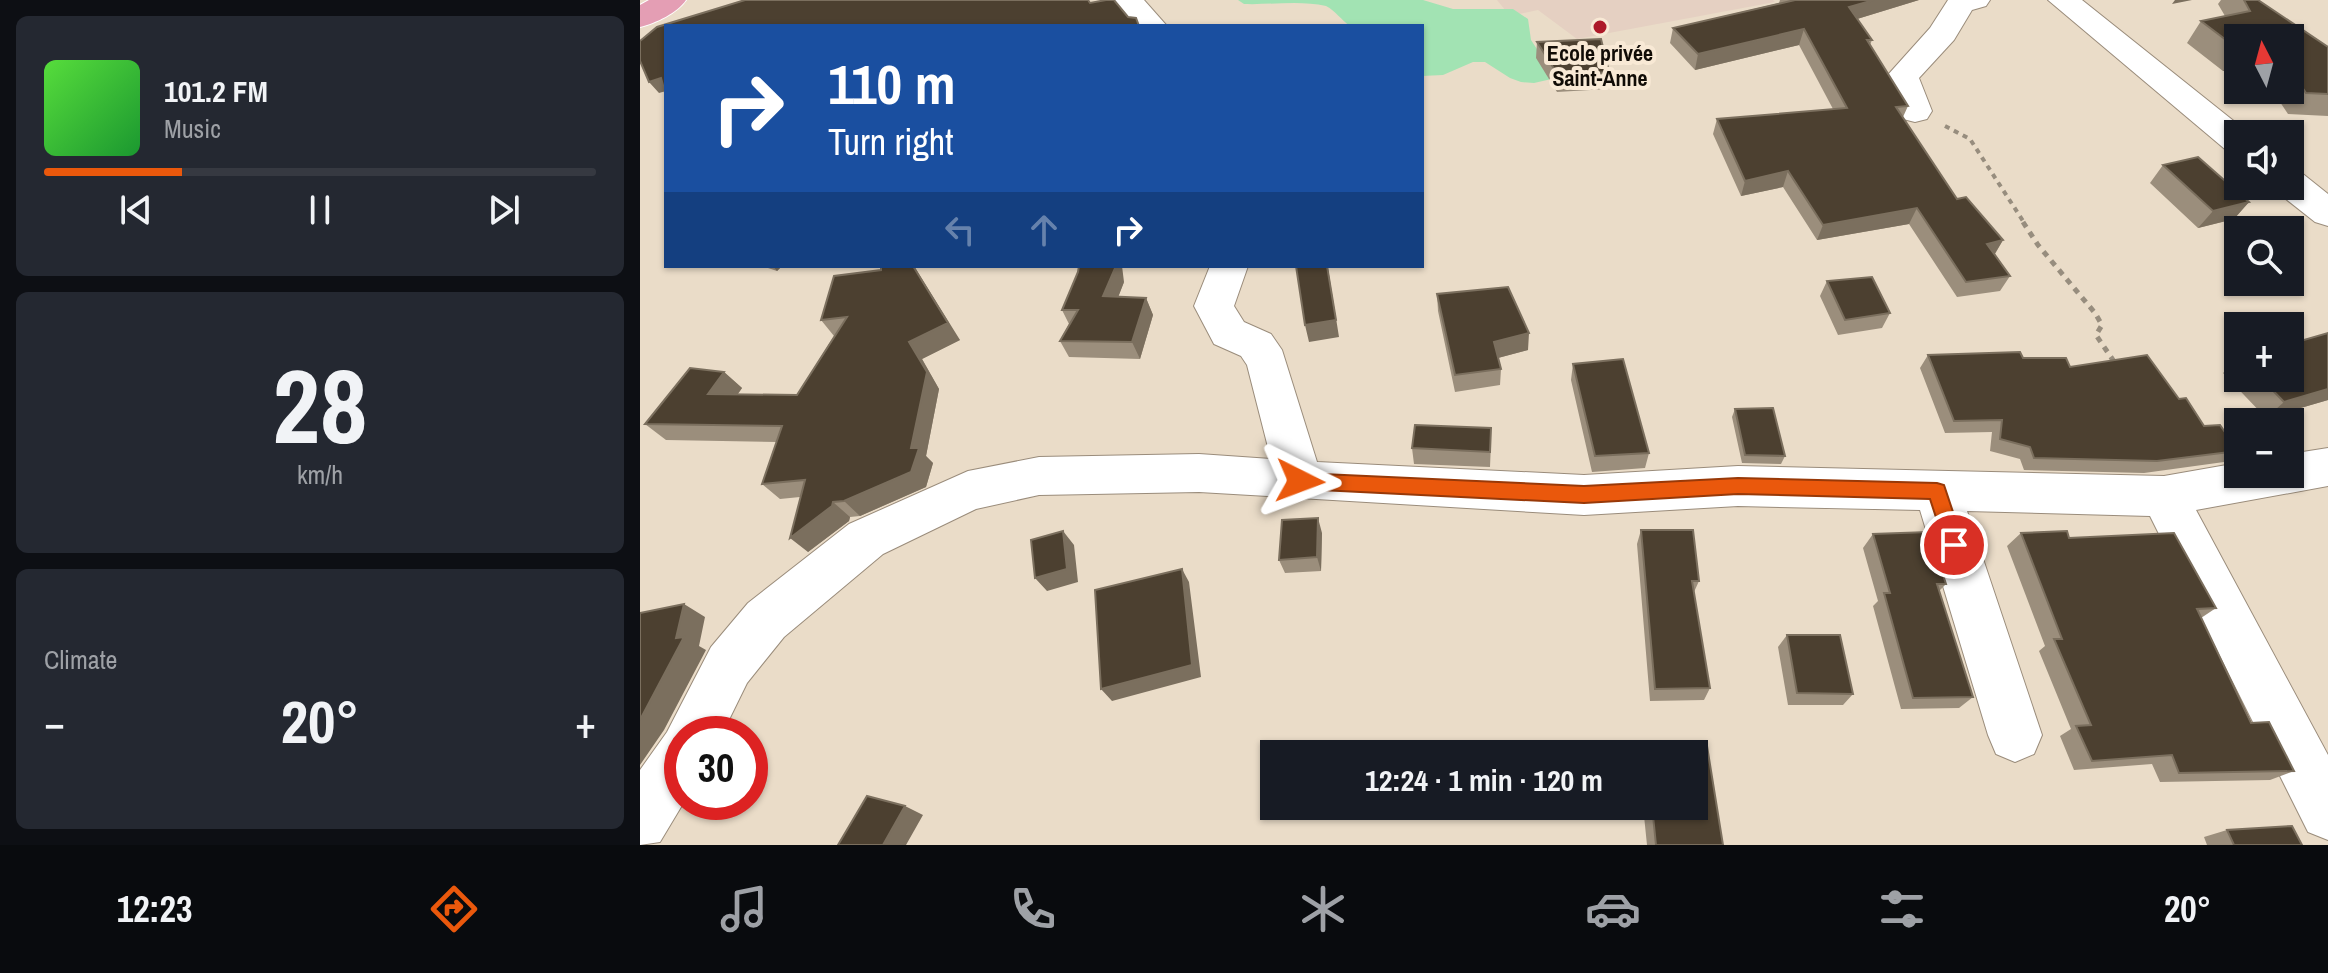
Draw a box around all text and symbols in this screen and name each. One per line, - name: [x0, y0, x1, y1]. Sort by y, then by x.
- marker: Ecole privée Saint-Anne: [1591, 18, 1609, 36]
- north arrow: [2224, 24, 2304, 104]
- map controls: [2224, 24, 2304, 488]
- place label: Ecole privée Saint-Anne: [1547, 38, 1653, 93]
- text: 110 m: [828, 46, 956, 121]
- icon: right: [696, 56, 800, 160]
- text: 101.2 FM: [164, 71, 268, 111]
- text: Music: [164, 111, 221, 146]
- text: Turn right: [828, 118, 953, 166]
- button: sound: [2224, 120, 2304, 200]
- icon: previous: [114, 188, 158, 232]
- icon: pause: [298, 188, 342, 232]
- icon: next: [482, 188, 526, 232]
- icon: left: [938, 208, 982, 252]
- icon: ahead: [1022, 208, 1066, 252]
- icon: right: [1106, 208, 1150, 252]
- button: search: [2224, 216, 2304, 296]
- button: +: [2224, 312, 2304, 392]
- text: 28: [273, 335, 367, 475]
- button: −: [2224, 408, 2304, 488]
- position arrow: [1258, 439, 1342, 523]
- text: km/h: [297, 457, 343, 492]
- pin: [1920, 511, 1988, 579]
- icon: arrive: [1932, 523, 1976, 567]
- text: Climate: [44, 642, 117, 677]
- text: 20°: [281, 681, 359, 762]
- text: −: [44, 692, 65, 752]
- text: +: [575, 692, 596, 752]
- speed limit sign: 30: [664, 716, 768, 820]
- text: 12:24 · 1 min · 120 m: [1365, 760, 1603, 800]
- icon: directions: [426, 881, 482, 937]
- icon: music: [716, 881, 772, 937]
- icon: phone: [1005, 881, 1061, 937]
- icon: climate: [1295, 881, 1351, 937]
- icon: car: [1585, 881, 1641, 937]
- icon: filters: [1874, 881, 1930, 937]
- text: 12:23: [117, 885, 192, 933]
- text: 20°: [2164, 885, 2211, 933]

